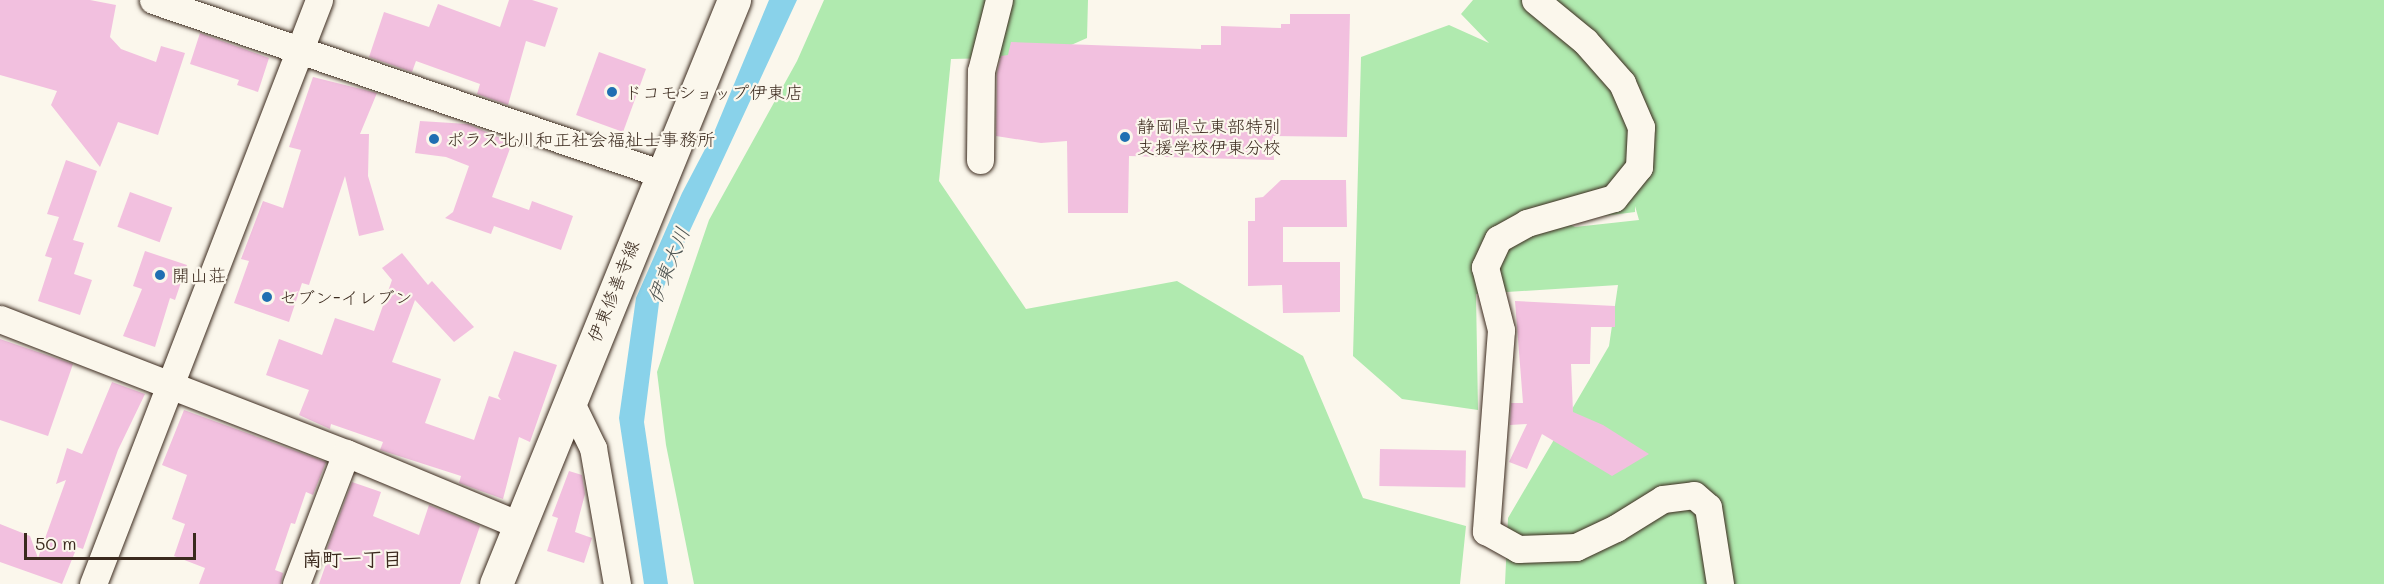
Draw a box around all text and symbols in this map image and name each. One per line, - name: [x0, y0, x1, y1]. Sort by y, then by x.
- place label: ドコモショップ伊東店: [624, 81, 804, 103]
- marker: ドコモショップ伊東店: [605, 85, 619, 99]
- place label: 静岡県立東部特別 支援学校伊東分校: [1137, 116, 1281, 158]
- place label: ポラス北川和正社会福祉士事務所: [446, 128, 716, 150]
- marker: 静岡県立東部特別 支援学校伊東分校: [1118, 130, 1132, 144]
- marker: ポラス北川和正社会福祉士事務所: [427, 132, 441, 146]
- water label: 伊東大川: [642, 223, 694, 307]
- street label: 伊東修善寺線: [583, 237, 643, 345]
- place label: 開山荘: [172, 264, 226, 286]
- marker: 開山荘: [153, 268, 167, 282]
- place label: セブン-イレブン: [279, 286, 413, 308]
- marker: セブン-イレブン: [260, 290, 274, 304]
- scale bar: [27, 521, 200, 559]
- text: 50 m: [35, 531, 77, 555]
- district label: 南町一丁目: [302, 546, 402, 570]

